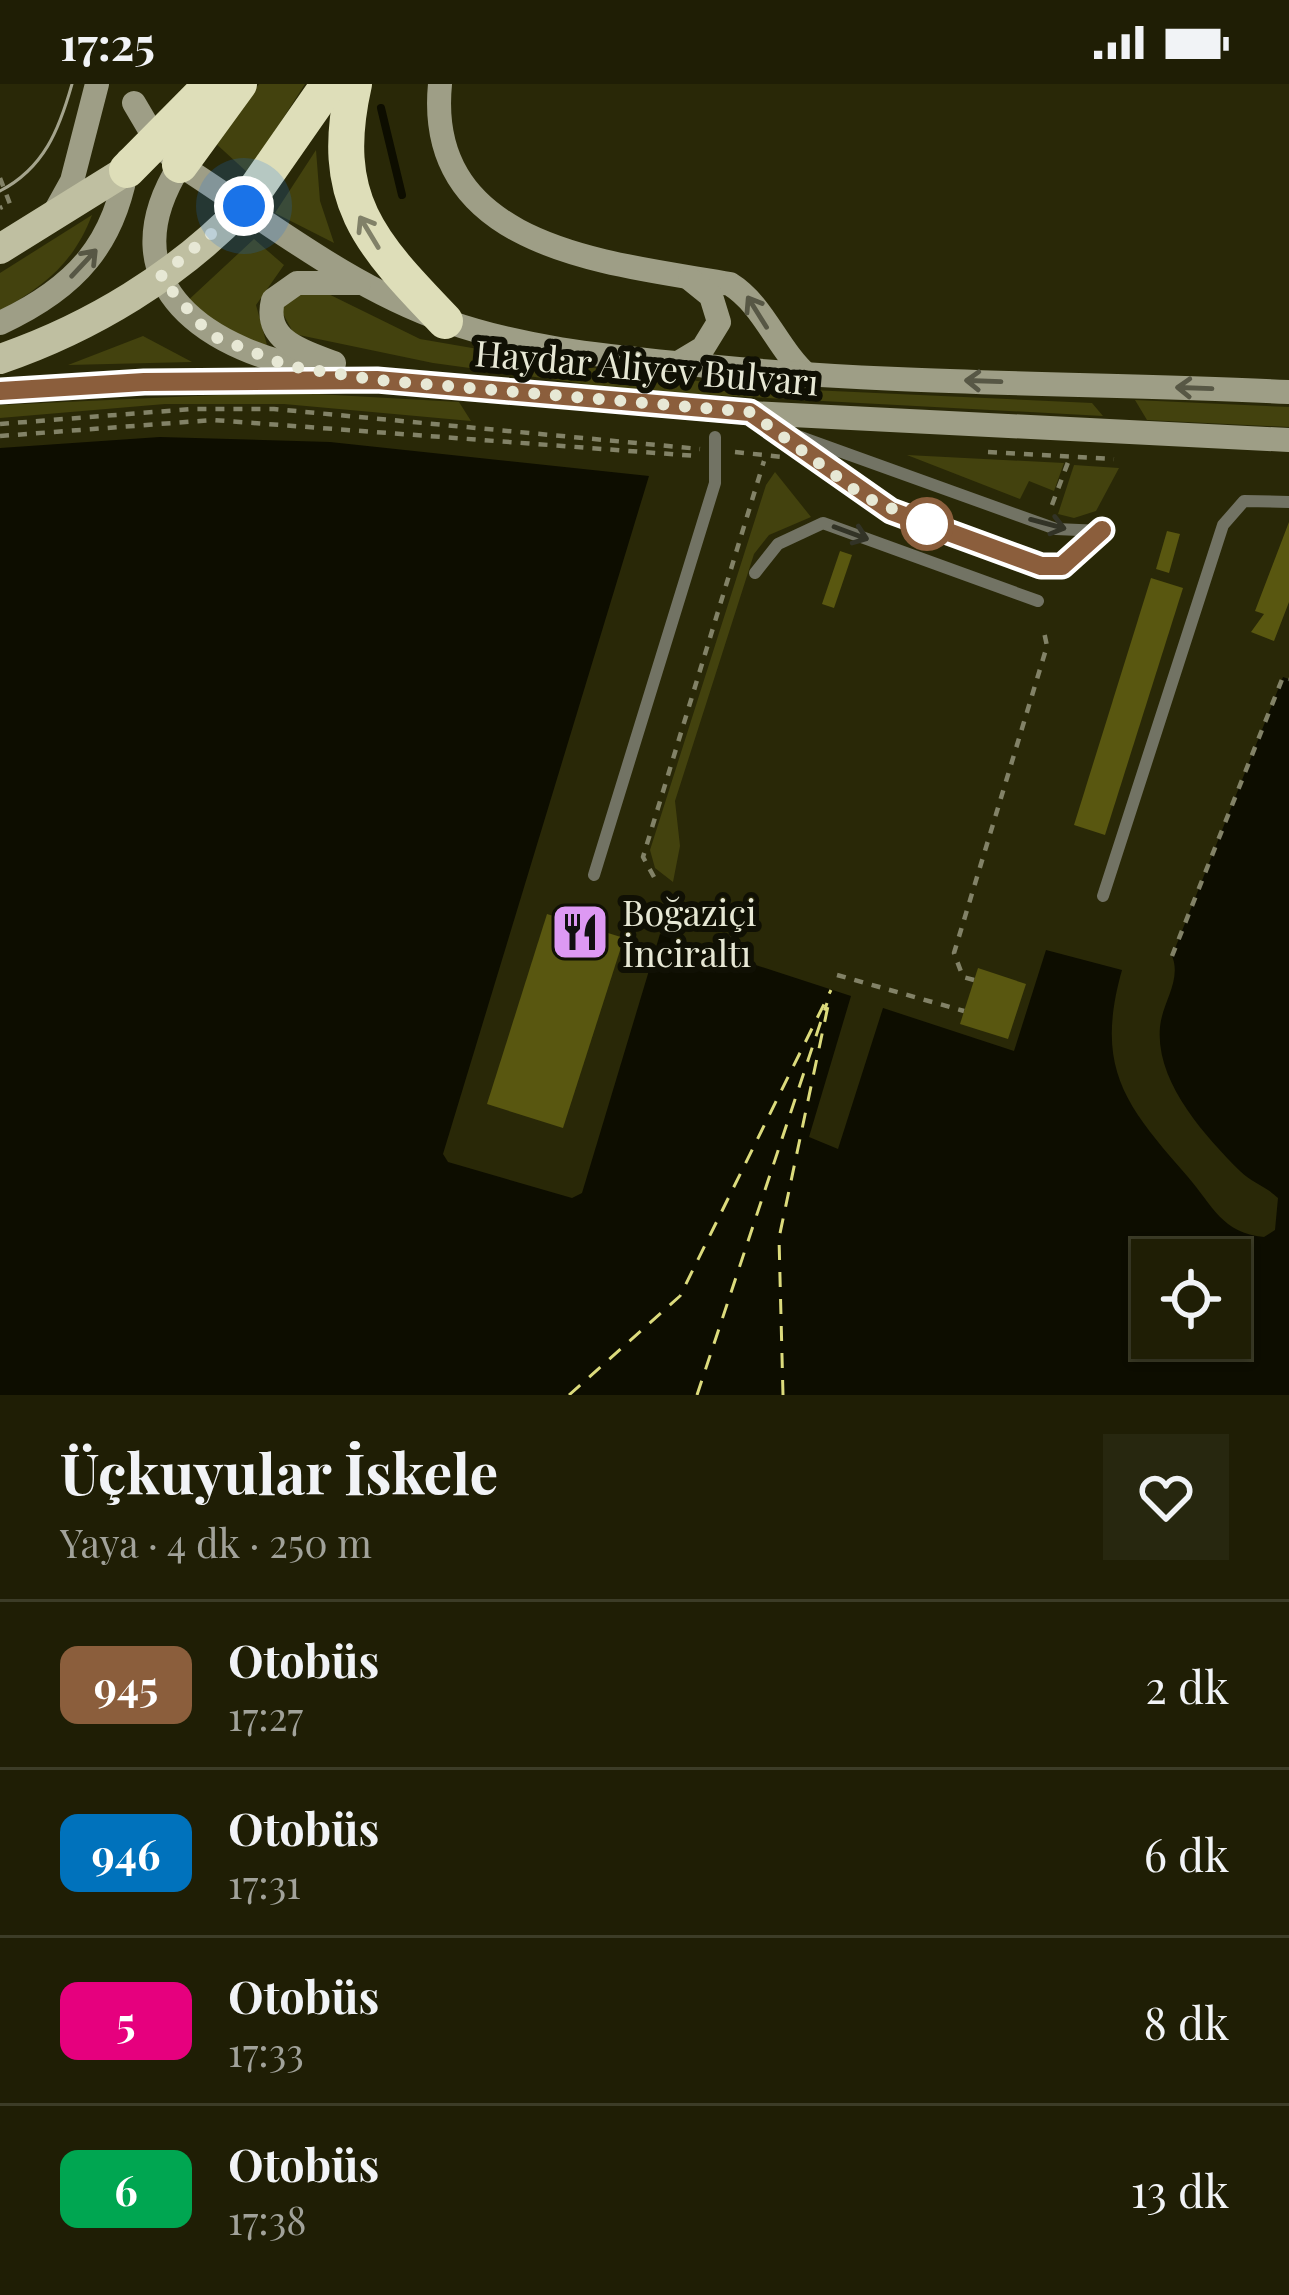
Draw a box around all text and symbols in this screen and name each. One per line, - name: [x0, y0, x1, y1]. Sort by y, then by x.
- text: 17:25: [60, 12, 155, 72]
- your location: [214, 176, 274, 236]
- one-way arrow: [356, 215, 380, 250]
- one-way arrow: [70, 249, 98, 279]
- one-way arrow: [745, 296, 769, 330]
- street label: Haydar Aliyev Bulvarı: [473, 327, 821, 405]
- one-way arrow: [964, 370, 1003, 393]
- one-way arrow: [1175, 377, 1214, 400]
- unlabelled marker: [902, 499, 952, 549]
- one-way arrow: [1029, 515, 1067, 537]
- one-way arrow: [831, 524, 868, 546]
- place label: Boğaziçi İnciraltı: [622, 887, 756, 976]
- restaurant icon: Boğaziçi İnciraltı: [549, 901, 611, 963]
- map controls: [1131, 1239, 1251, 1359]
- button: locate: [1131, 1239, 1251, 1359]
- text: Üçkuyular İskele: [60, 1433, 498, 1509]
- button: heart: [1103, 1434, 1229, 1560]
- text: Yaya · 4 dk · 250 m: [60, 1516, 372, 1568]
- text: Otobüs: [228, 1629, 379, 1689]
- text: 2 dk: [1145, 1655, 1229, 1715]
- text: 945: [94, 1657, 158, 1713]
- text: 17:27: [228, 1689, 303, 1741]
- text: Otobüs: [228, 1797, 379, 1857]
- text: 6 dk: [1144, 1823, 1229, 1883]
- text: 946: [92, 1825, 160, 1881]
- text: 17:31: [228, 1857, 301, 1909]
- text: Otobüs: [228, 1965, 379, 2025]
- text: 8 dk: [1143, 1991, 1229, 2051]
- text: 5: [116, 1993, 136, 2049]
- text: 17:33: [228, 2025, 304, 2077]
- text: Otobüs: [228, 2133, 379, 2193]
- text: 13 dk: [1131, 2159, 1229, 2219]
- text: 6: [114, 2161, 138, 2217]
- text: 17:38: [228, 2193, 307, 2245]

